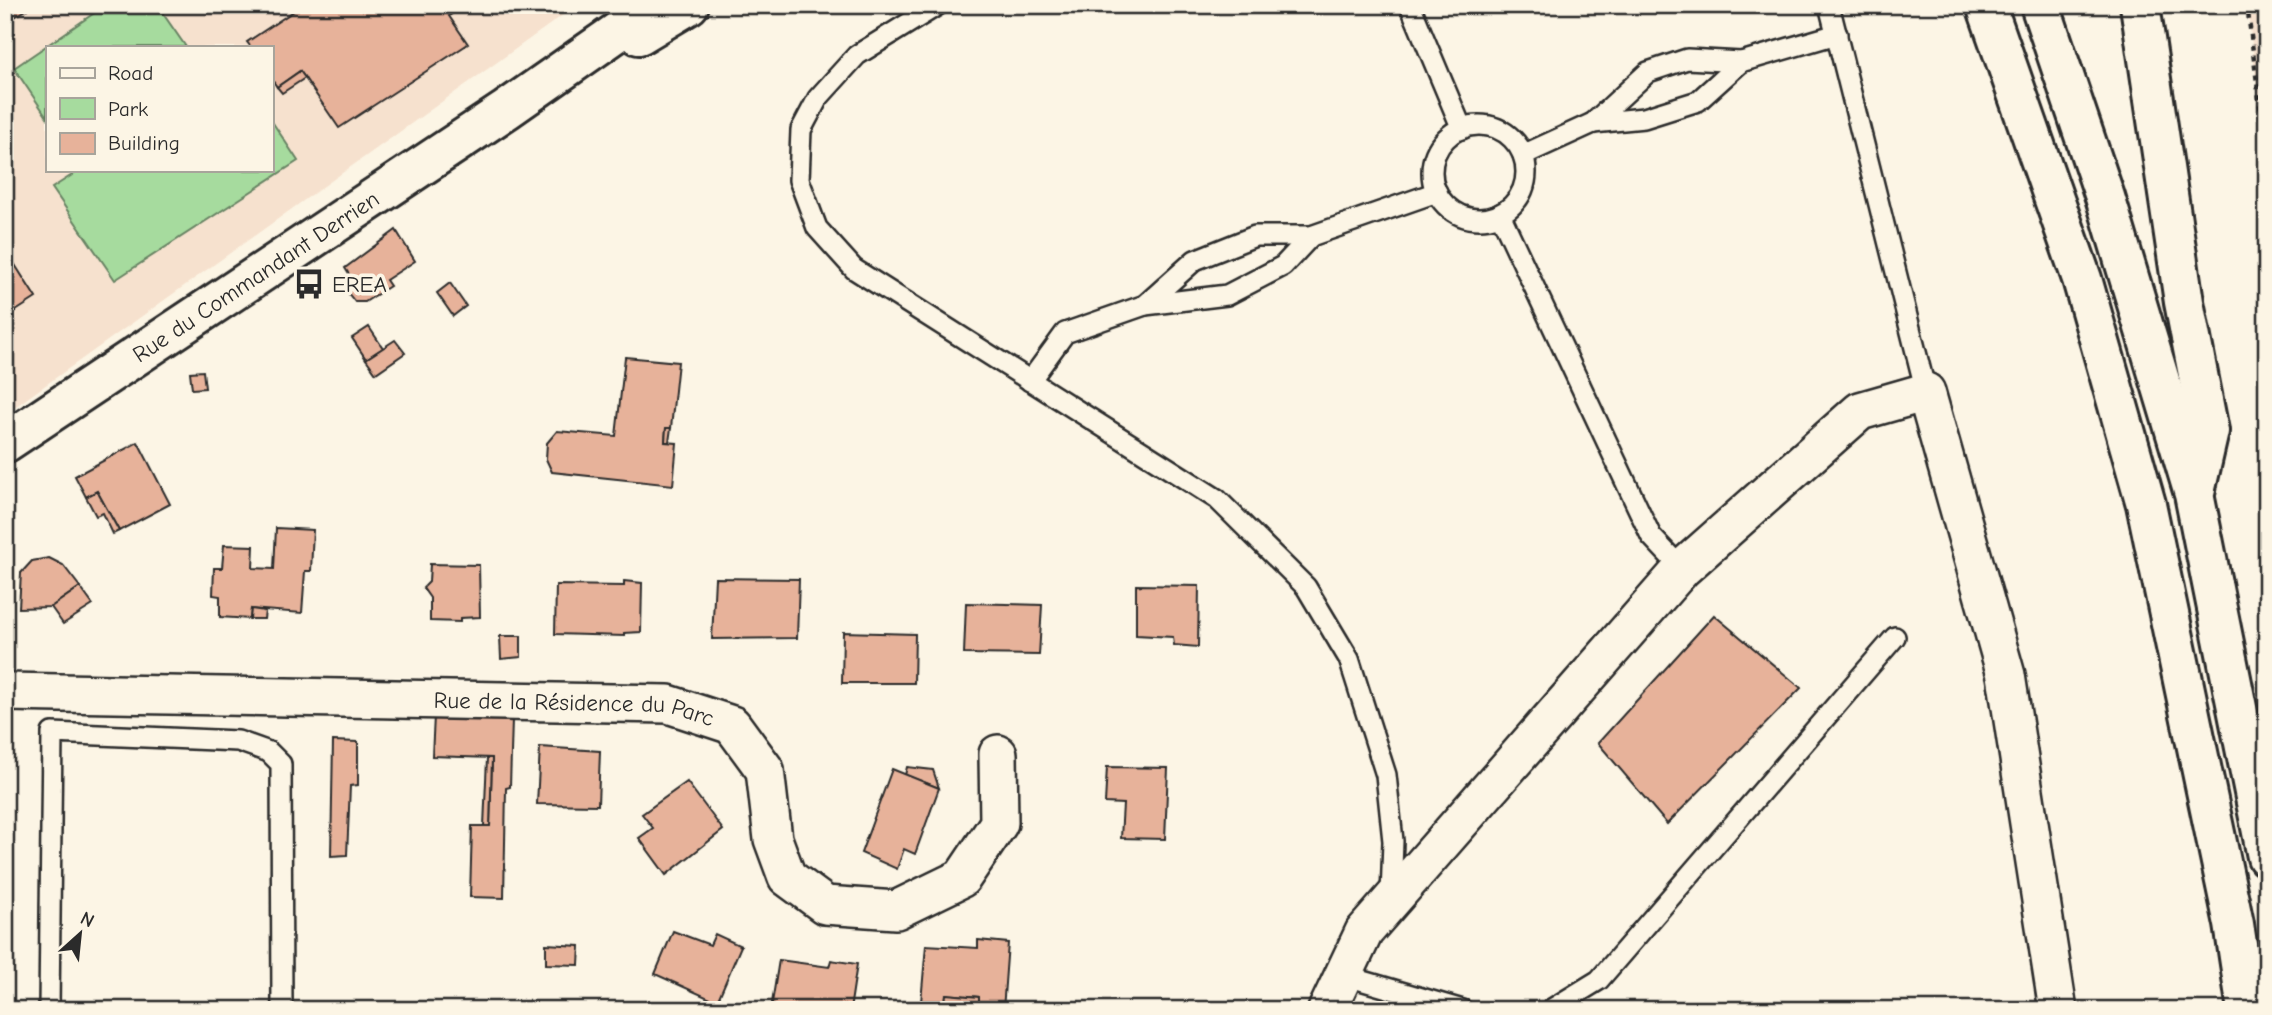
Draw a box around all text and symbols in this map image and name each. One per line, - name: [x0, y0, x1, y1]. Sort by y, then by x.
- legend: [46, 46, 273, 172]
- text: Road: [108, 61, 153, 85]
- text: Park: [108, 97, 148, 121]
- text: Building: [108, 131, 180, 155]
- street label: Rue du Commandant Derrien: [127, 185, 384, 368]
- bus stop icon: EREA: [292, 267, 326, 301]
- place label: EREA: [332, 271, 387, 298]
- street label: Rue de la Résidence du Parc: [434, 686, 718, 732]
- north arrow: [46, 900, 116, 970]
- text: N: [77, 907, 98, 932]

